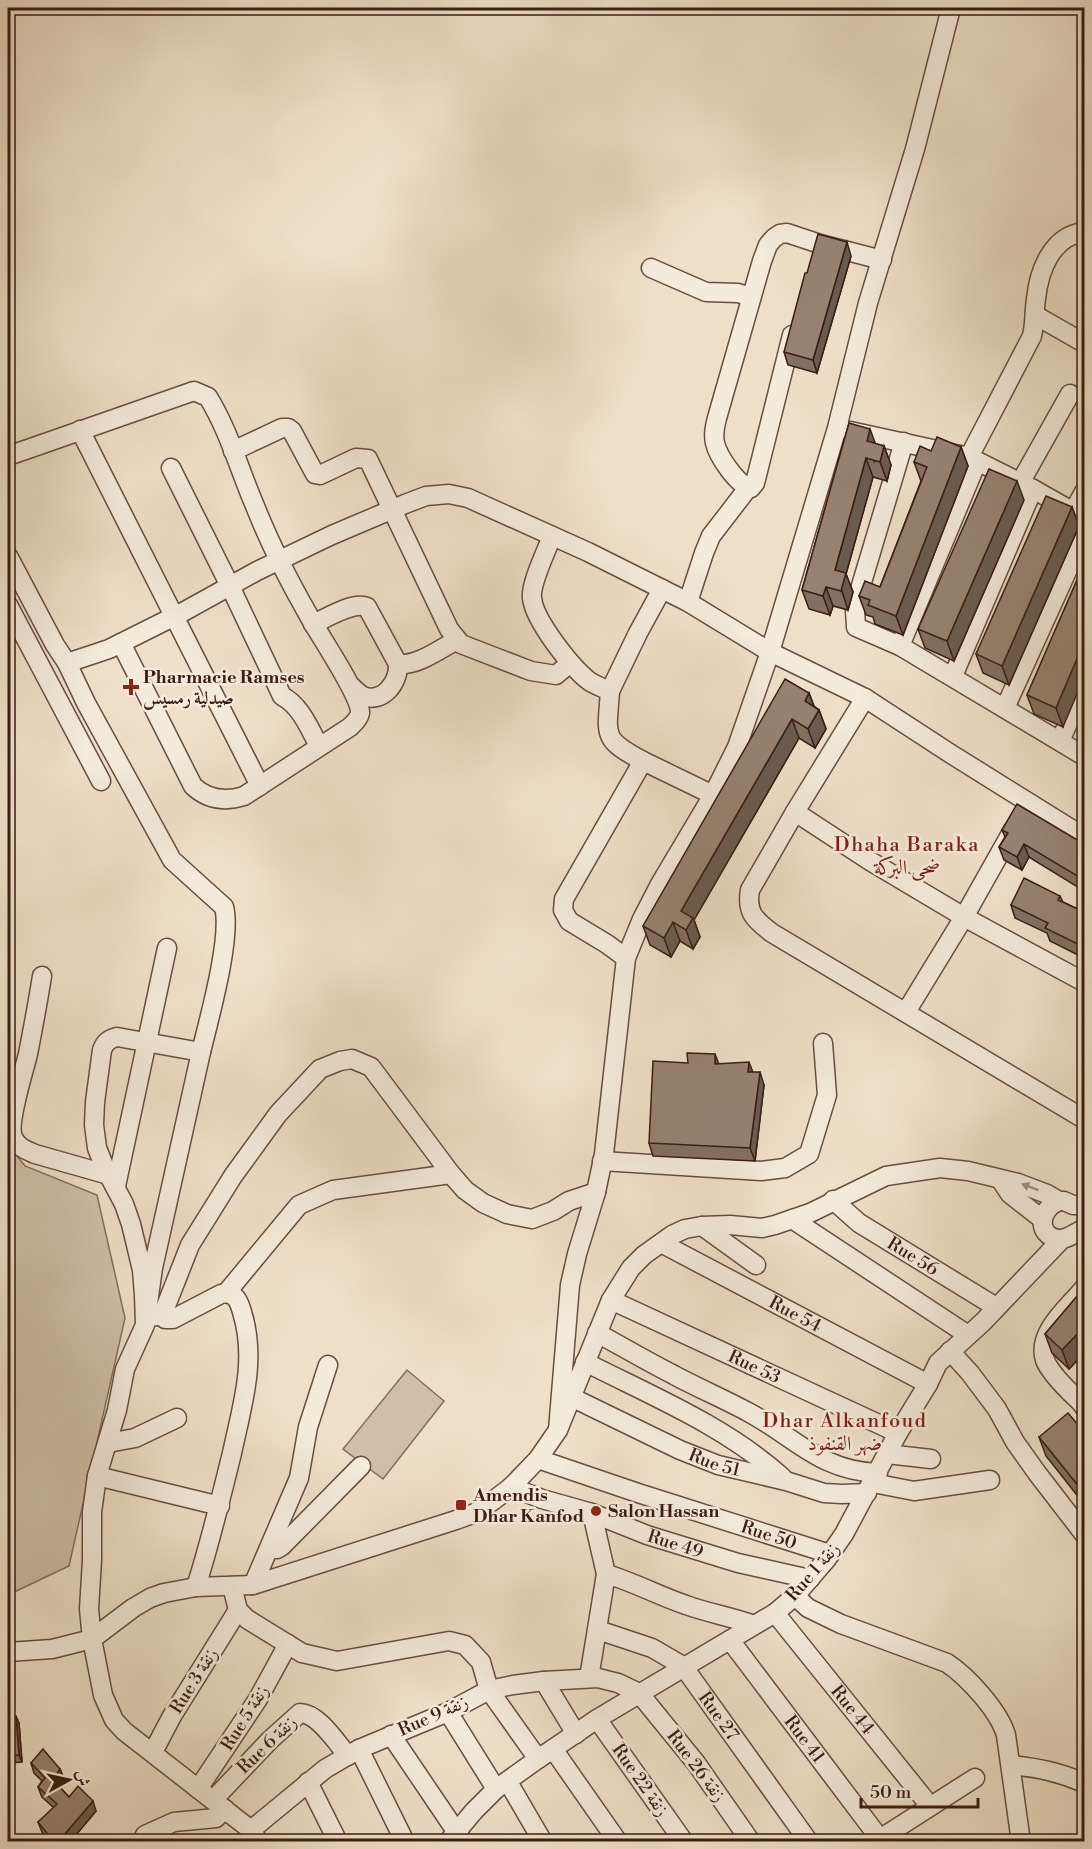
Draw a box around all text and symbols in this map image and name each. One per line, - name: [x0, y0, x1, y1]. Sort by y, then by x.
- place label: Pharmacie Ramses صيدلية رمسيس: [143, 666, 305, 710]
- marker: Pharmacie Ramses صيدلية رمسيس: [124, 680, 138, 694]
- district label: Dhaha Baraka ضحى البركة: [834, 833, 980, 881]
- one-way arrow: [1021, 1182, 1039, 1191]
- street label: Rue 56: [883, 1232, 943, 1281]
- street label: Rue 54: [765, 1291, 826, 1337]
- street label: Rue 53: [724, 1344, 784, 1389]
- district label: Dhar Alkanfoud ضهر القنفوذ: [763, 1409, 927, 1457]
- street label: Rue 51: [685, 1443, 743, 1481]
- place label: Amendis Dhar Kanfod: [472, 1484, 584, 1528]
- marker: Amendis Dhar Kanfod: [454, 1498, 468, 1512]
- place label: Salon Hassan: [608, 1500, 719, 1523]
- marker: Salon Hassan: [589, 1504, 603, 1518]
- street label: Rue 50: [738, 1515, 800, 1554]
- street label: Rue 49: [645, 1524, 706, 1563]
- street label: Rue 1 زنقة: [781, 1538, 845, 1606]
- street label: Rue 3 زنقة: [165, 1644, 223, 1718]
- street label: Rue 44: [826, 1680, 880, 1739]
- street label: Rue 5 زنقة: [216, 1681, 274, 1755]
- street label: Rue 27: [693, 1687, 744, 1745]
- street label: Rue 9 زنقة: [394, 1690, 472, 1742]
- street label: Rue 6 زنقة: [232, 1711, 302, 1779]
- street label: Rue 41: [779, 1711, 830, 1768]
- street label: Rue 26 زنقة: [661, 1725, 731, 1807]
- street label: Rue 22 زنقة: [606, 1739, 674, 1821]
- north arrow: [39, 1750, 99, 1810]
- text: ش: [72, 1769, 94, 1787]
- scale bar: [861, 1771, 978, 1809]
- text: 50 m: [870, 1781, 912, 1804]

